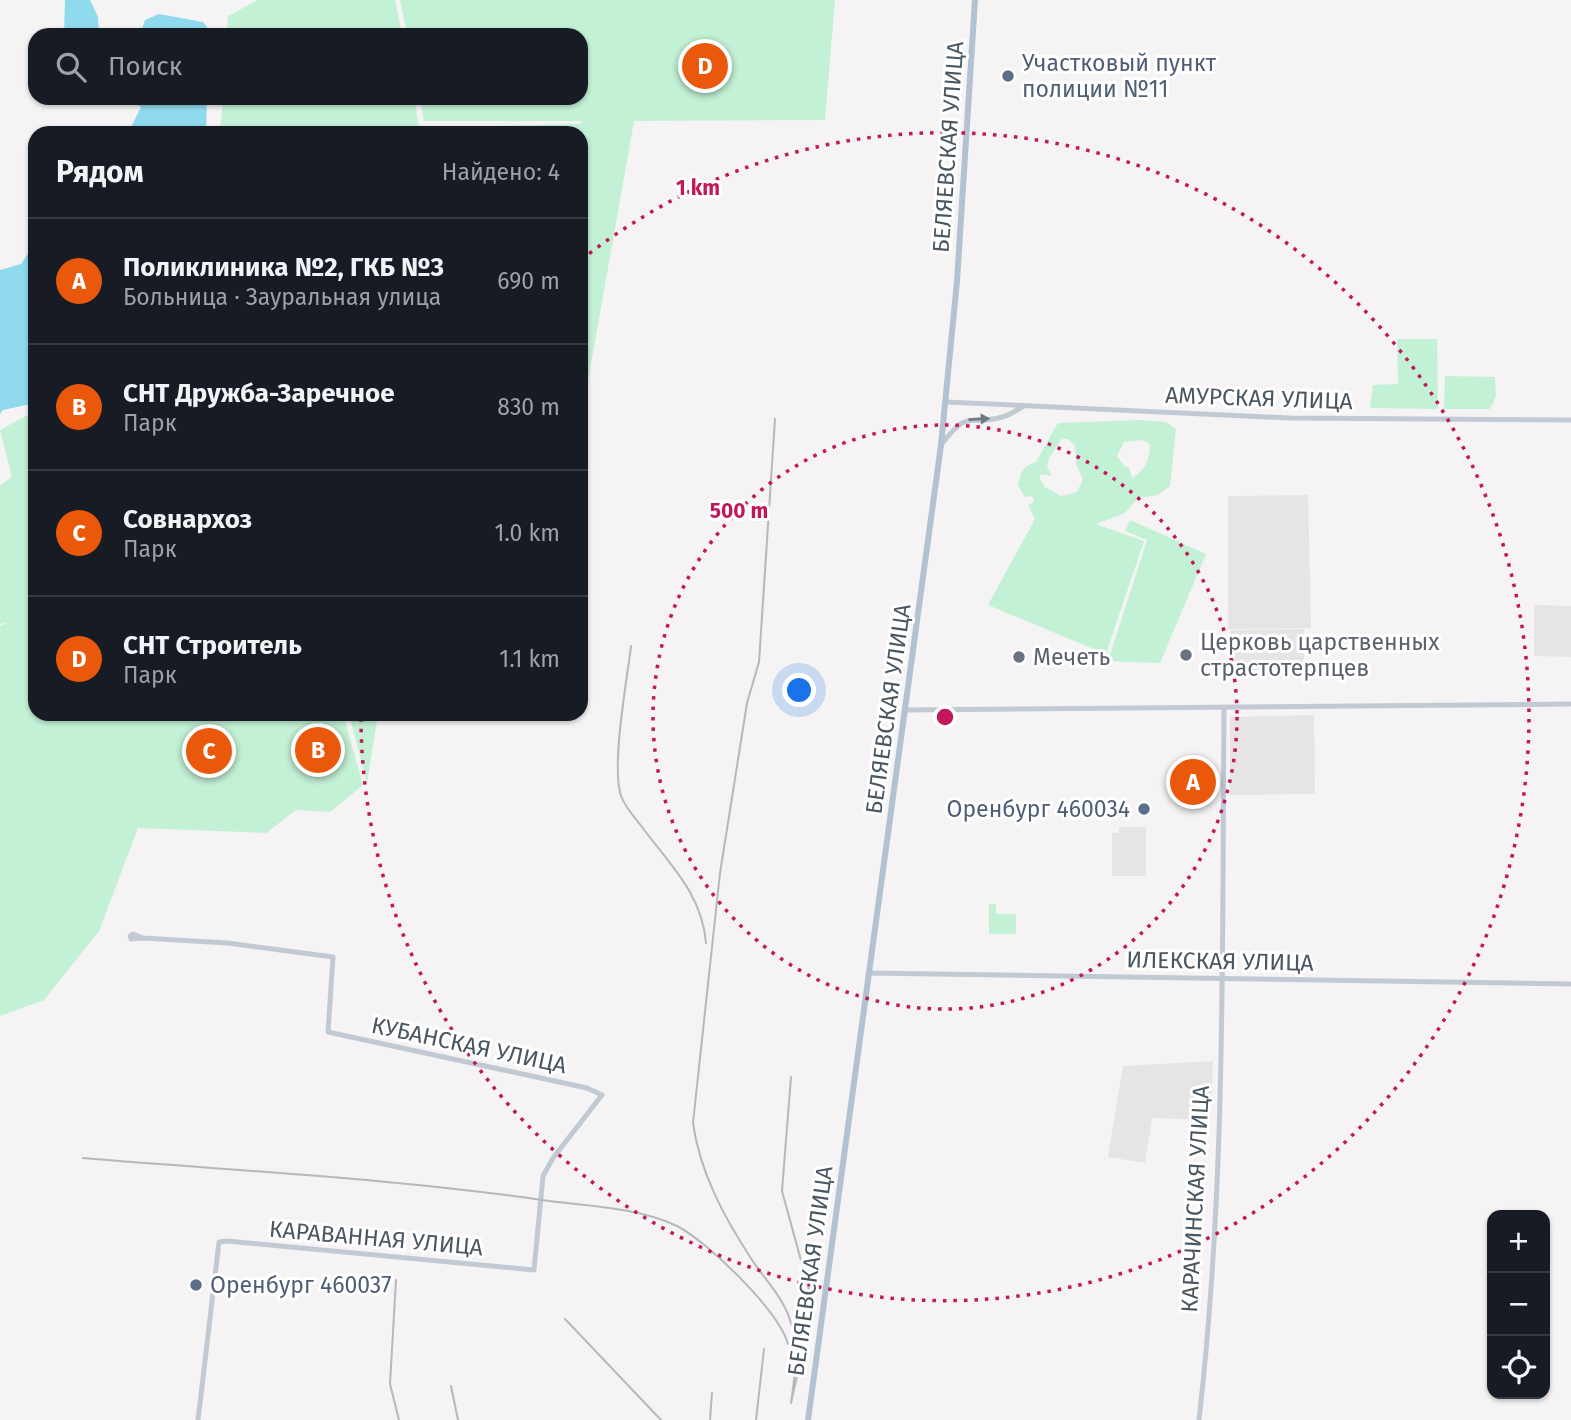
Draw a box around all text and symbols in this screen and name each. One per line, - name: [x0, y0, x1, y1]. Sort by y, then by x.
- search box: [28, 28, 588, 105]
- pin: D: [682, 40, 728, 92]
- street label: БЕЛЯЕВСКАЯ УЛИЦА: [927, 40, 969, 254]
- icon: search: [52, 48, 90, 86]
- place label: Участковый пункт полиции №11: [1022, 49, 1217, 103]
- text: Поиск: [108, 51, 182, 82]
- marker: Участковый пункт полиции №11: [1000, 68, 1016, 84]
- text: Рядом: [56, 154, 144, 190]
- text: Найдено: 4: [442, 158, 560, 186]
- text: 1 km: [676, 175, 720, 201]
- text: Поликлиника №2, ГКБ №3: [123, 252, 444, 283]
- text: A: [72, 267, 86, 295]
- text: 690 m: [497, 267, 560, 295]
- text: Больница · Зауральная улица: [123, 283, 441, 311]
- text: СНТ Дружба-Заречное: [123, 378, 395, 409]
- street label: АМУРСКАЯ УЛИЦА: [1165, 381, 1354, 415]
- text: B: [72, 393, 86, 421]
- text: 830 m: [497, 393, 560, 421]
- text: Парк: [123, 409, 177, 437]
- one-way arrow: [969, 413, 991, 424]
- text: 500 m: [710, 498, 768, 524]
- text: Совнархоз: [123, 504, 252, 535]
- text: C: [72, 519, 86, 547]
- text: 1.0 km: [494, 519, 560, 547]
- text: Парк: [123, 535, 177, 563]
- street label: БЕЛЯЕВСКАЯ УЛИЦА: [859, 601, 917, 816]
- place label: Церковь царственных страстотерпцев: [1200, 628, 1440, 682]
- text: СНТ Строитель: [123, 630, 302, 661]
- place label: Мечеть: [1033, 643, 1110, 671]
- text: D: [72, 645, 86, 673]
- text: 1.1 km: [499, 645, 560, 673]
- marker: Церковь царственных страстотерпцев: [1178, 647, 1194, 663]
- marker: Мечеть: [1011, 649, 1027, 665]
- text: Парк: [123, 661, 177, 689]
- your location: [782, 673, 816, 707]
- centre of rings: [933, 705, 957, 729]
- pin: B: [295, 724, 341, 776]
- pin: C: [186, 725, 232, 777]
- pin: A: [1170, 756, 1216, 808]
- place label: Оренбург 460034: [947, 795, 1130, 823]
- marker: Оренбург 460034: [1136, 801, 1152, 817]
- street label: ИЛЕКСКАЯ УЛИЦА: [1126, 945, 1315, 977]
- street label: КУБАНСКАЯ УЛИЦА: [369, 1011, 570, 1080]
- street label: КАРАЧИНСКАЯ УЛИЦА: [1175, 1084, 1215, 1313]
- street label: БЕЛЯЕВСКАЯ УЛИЦА: [781, 1163, 839, 1378]
- map controls: [1487, 1210, 1550, 1399]
- button: +: [1487, 1210, 1550, 1273]
- street label: КАРАВАННАЯ УЛИЦА: [268, 1215, 485, 1261]
- place label: Оренбург 460037: [210, 1271, 391, 1299]
- button: −: [1487, 1273, 1550, 1336]
- marker: Оренбург 460037: [188, 1277, 204, 1293]
- button: locate: [1487, 1336, 1550, 1399]

